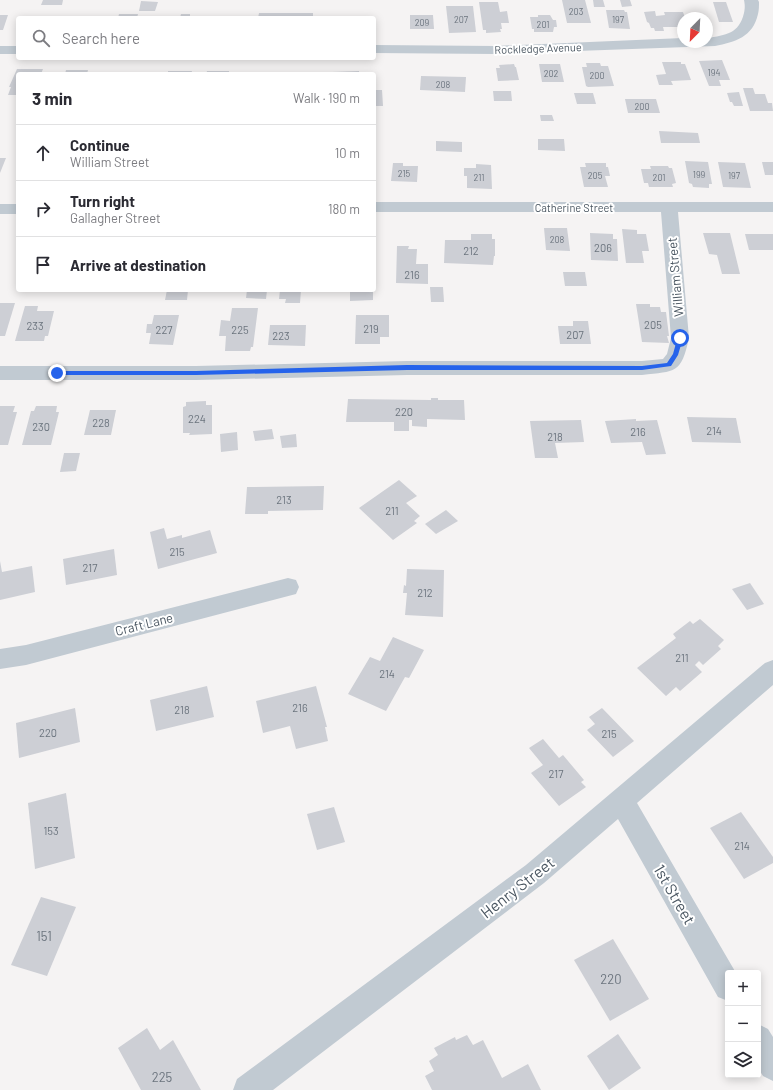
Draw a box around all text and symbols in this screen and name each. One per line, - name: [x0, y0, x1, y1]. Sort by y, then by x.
- house number: 203: [569, 6, 584, 17]
- north arrow: [677, 12, 713, 48]
- house number: 207: [454, 14, 469, 25]
- house number: 197: [612, 14, 625, 25]
- search box: [16, 16, 376, 60]
- house number: 209: [415, 17, 430, 28]
- house number: 201: [537, 19, 549, 30]
- icon: search: [30, 27, 52, 49]
- text: Search here: [62, 29, 140, 47]
- street label: Rockledge Avenue: [494, 40, 582, 56]
- house number: 194: [708, 67, 720, 78]
- house number: 202: [544, 68, 559, 79]
- house number: 200: [590, 70, 605, 81]
- house number: 208: [436, 79, 451, 90]
- text: 3 min: [32, 88, 72, 108]
- text: Walk · 190 m: [293, 90, 360, 106]
- house number: 200: [635, 101, 650, 112]
- text: Continue: [70, 136, 130, 154]
- icon: ahead: [32, 142, 54, 164]
- text: 10 m: [335, 145, 360, 161]
- text: William Street: [70, 154, 150, 170]
- house number: 215: [398, 168, 411, 179]
- house number: 199: [693, 169, 706, 180]
- house number: 205: [588, 170, 603, 181]
- house number: 197: [728, 170, 741, 181]
- house number: 211: [473, 172, 485, 183]
- house number: 201: [653, 172, 665, 183]
- text: Turn right: [70, 192, 135, 210]
- icon: right: [32, 198, 54, 220]
- text: 180 m: [328, 201, 360, 217]
- street label: Catherine Street: [535, 201, 613, 214]
- text: Gallagher Street: [70, 210, 161, 226]
- house number: 208: [550, 234, 565, 245]
- street label: William Street: [664, 237, 686, 317]
- house number: 206: [594, 241, 612, 254]
- house number: 212: [463, 244, 479, 257]
- icon: arrive: [32, 254, 54, 276]
- text: Arrive at destination: [70, 256, 206, 274]
- house number: 216: [404, 268, 420, 281]
- house number: 205: [644, 318, 662, 331]
- house number: 233: [26, 319, 44, 332]
- house number: 219: [363, 322, 379, 335]
- house number: 227: [156, 323, 173, 336]
- house number: 225: [231, 323, 249, 336]
- house number: 207: [566, 328, 584, 341]
- house number: 223: [272, 329, 290, 342]
- route start: [671, 329, 689, 347]
- route end: [48, 364, 66, 382]
- house number: 220: [395, 405, 413, 418]
- house number: 224: [188, 412, 206, 425]
- house number: 228: [92, 416, 110, 429]
- house number: 230: [32, 420, 50, 433]
- house number: 214: [706, 424, 722, 437]
- house number: 216: [630, 425, 646, 438]
- house number: 218: [547, 430, 563, 443]
- house number: 213: [276, 493, 292, 506]
- house number: 211: [385, 504, 399, 517]
- house number: 215: [169, 545, 185, 558]
- house number: 217: [83, 561, 97, 574]
- house number: 212: [417, 586, 433, 599]
- street label: Craft Lane: [113, 609, 175, 639]
- house number: 211: [675, 651, 689, 664]
- house number: 214: [379, 667, 395, 680]
- house number: 216: [292, 701, 308, 714]
- house number: 218: [174, 703, 190, 716]
- house number: 220: [39, 726, 57, 739]
- house number: 215: [601, 727, 617, 740]
- house number: 217: [549, 767, 563, 780]
- house number: 153: [43, 824, 59, 837]
- house number: 214: [734, 839, 750, 852]
- street label: Henry Street: [476, 852, 558, 922]
- street label: 1st Street: [650, 861, 700, 927]
- house number: 151: [36, 928, 52, 944]
- map controls: [725, 970, 761, 1078]
- button: +: [725, 970, 761, 1006]
- house number: 220: [600, 971, 622, 987]
- button: −: [725, 1006, 761, 1042]
- button: layers: [725, 1042, 761, 1078]
- house number: 225: [152, 1069, 173, 1085]

